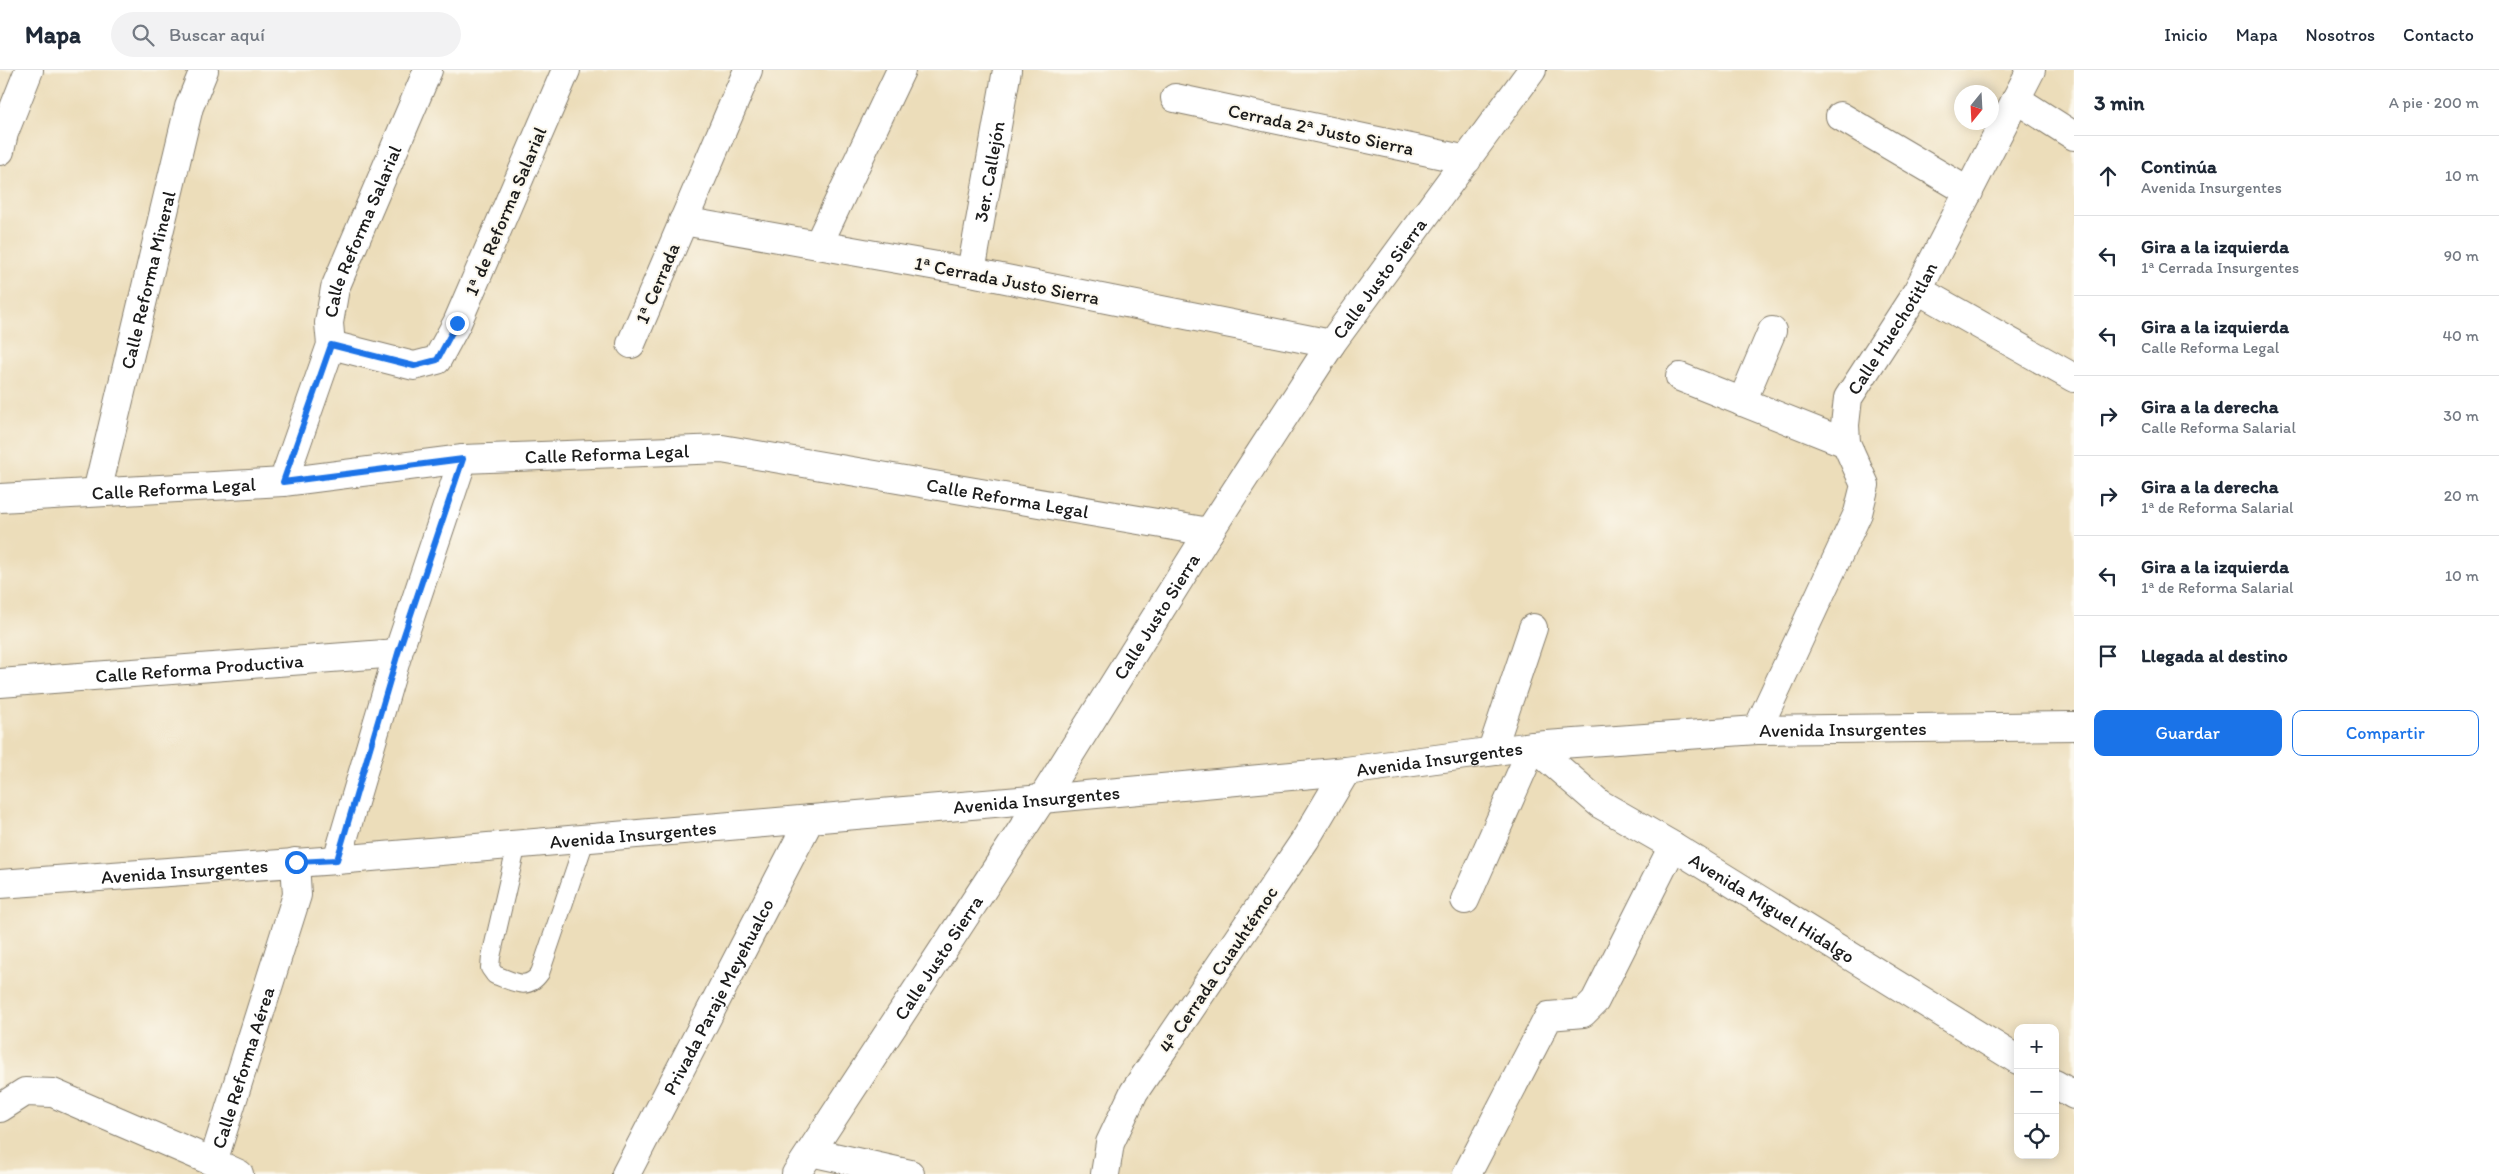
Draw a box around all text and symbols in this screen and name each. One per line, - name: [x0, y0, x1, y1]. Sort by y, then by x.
- search box: [111, 12, 461, 57]
- text: Mapa: [25, 20, 81, 49]
- icon: search: [129, 21, 157, 49]
- text: Buscar aquí: [169, 23, 265, 46]
- text: Inicio: [2164, 24, 2208, 46]
- text: Mapa: [2236, 24, 2278, 46]
- text: Nosotros: [2306, 24, 2375, 46]
- text: Contacto: [2403, 24, 2474, 46]
- north arrow: [1954, 85, 1999, 130]
- text: 3 min: [2094, 90, 2144, 115]
- text: A pie · 200 m: [2389, 93, 2479, 112]
- street label: Cerrada 2ª Justo Sierra: [1226, 99, 1416, 160]
- street label: 3er. Callejón: [969, 119, 1010, 224]
- street label: 1ª de Reforma Salarial: [459, 123, 552, 299]
- street label: Calle Reforma Salarial: [319, 141, 407, 319]
- text: Continúa: [2141, 155, 2217, 178]
- icon: ahead: [2094, 162, 2122, 190]
- text: 10 m: [2445, 166, 2479, 185]
- text: Avenida Insurgentes: [2141, 178, 2282, 197]
- street label: Calle Reforma Mineral: [116, 188, 181, 372]
- street label: Calle Justo Sierra: [1328, 213, 1432, 344]
- text: Gira a la izquierda: [2141, 235, 2289, 258]
- street label: 1ª Cerrada: [630, 239, 685, 327]
- icon: left: [2094, 242, 2122, 270]
- text: 90 m: [2444, 246, 2479, 265]
- street label: 1ª Cerrada Justo Sierra: [912, 251, 1101, 310]
- street label: Calle Huechotitlan: [1842, 258, 1942, 399]
- text: 1ª Cerrada Insurgentes: [2141, 258, 2299, 277]
- route end: [446, 312, 469, 335]
- text: Gira a la izquierda: [2141, 315, 2289, 338]
- icon: left: [2094, 322, 2122, 350]
- text: 40 m: [2442, 326, 2479, 345]
- text: Calle Reforma Legal: [2141, 338, 2279, 357]
- text: Gira a la derecha: [2141, 395, 2279, 418]
- icon: right: [2094, 402, 2122, 430]
- text: 30 m: [2443, 406, 2479, 425]
- text: Calle Reforma Salarial: [2141, 418, 2296, 437]
- street label: Calle Reforma Legal: [524, 439, 690, 469]
- street label: Calle Reforma Legal: [91, 473, 257, 505]
- street label: Calle Reforma Legal: [925, 473, 1091, 523]
- text: Gira a la derecha: [2141, 475, 2279, 498]
- icon: right: [2094, 482, 2122, 510]
- text: 20 m: [2444, 486, 2479, 505]
- text: 1ª de Reforma Salarial: [2141, 498, 2294, 517]
- street label: Calle Justo Sierra: [1109, 549, 1205, 684]
- text: Gira a la izquierda: [2141, 555, 2289, 578]
- icon: left: [2094, 562, 2122, 590]
- text: 10 m: [2445, 566, 2479, 585]
- text: 1ª de Reforma Salarial: [2141, 578, 2294, 597]
- icon: arrive: [2094, 642, 2122, 670]
- text: Llegada al destino: [2141, 644, 2288, 667]
- street label: Calle Reforma Productiva: [94, 649, 305, 688]
- button: Guardar: [2094, 710, 2282, 756]
- button: Compartir: [2292, 710, 2479, 756]
- street label: Avenida Insurgentes: [1759, 717, 1927, 742]
- street label: Avenida Insurgentes: [1355, 737, 1524, 781]
- street label: Avenida Insurgentes: [952, 781, 1121, 819]
- street label: Avenida Insurgentes: [549, 816, 717, 854]
- street label: Avenida Miguel Hidalgo: [1685, 848, 1859, 968]
- route start: [285, 851, 308, 874]
- street label: Avenida Insurgentes: [100, 854, 269, 889]
- street label: 4ª Cerrada Cuauhtémoc: [1154, 882, 1283, 1057]
- street label: Calle Justo Sierra: [889, 891, 988, 1024]
- street label: Privada Paraje Meyehualco: [658, 895, 779, 1099]
- street label: Calle Reforma Aérea: [207, 984, 279, 1151]
- map controls: [2014, 1024, 2059, 1159]
- button: +: [2014, 1024, 2059, 1069]
- button: −: [2014, 1069, 2059, 1114]
- button: locate: [2014, 1114, 2059, 1159]

